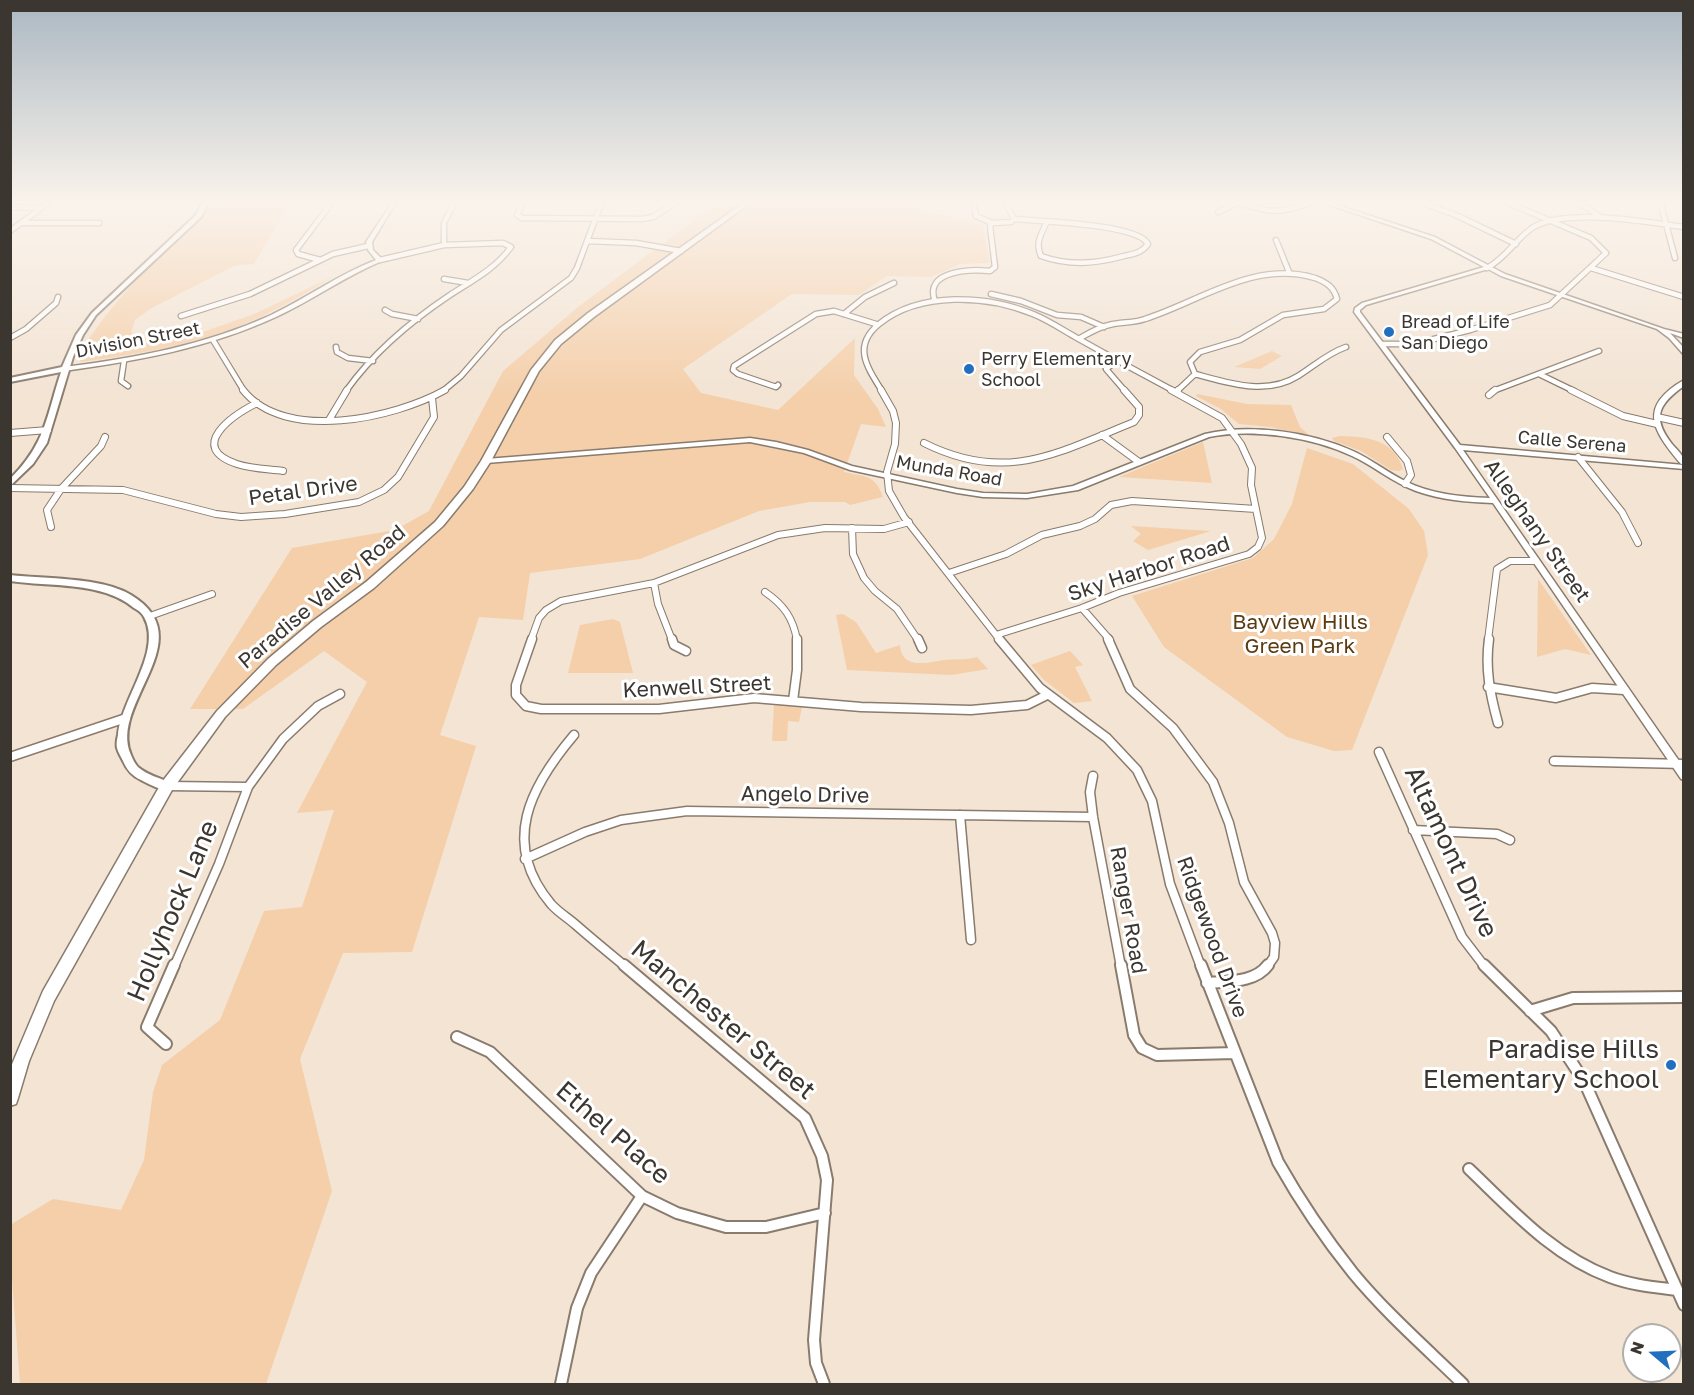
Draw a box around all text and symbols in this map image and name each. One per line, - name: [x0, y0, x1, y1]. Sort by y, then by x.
- place label: Bread of Life San Diego: [1401, 311, 1510, 354]
- street label: Division Street: [74, 317, 202, 363]
- marker: Bread of Life San Diego: [1382, 325, 1396, 339]
- place label: Perry Elementary School: [981, 348, 1131, 391]
- marker: Perry Elementary School: [962, 362, 976, 376]
- street label: Calle Serena: [1517, 426, 1627, 458]
- street label: Munda Road: [894, 451, 1004, 491]
- street label: Alleghany Street: [1478, 455, 1596, 607]
- street label: Petal Drive: [247, 471, 359, 511]
- street label: Paradise Valley Road: [233, 520, 411, 674]
- street label: Sky Harbor Road: [1065, 531, 1233, 607]
- park label: Bayview Hills Green Park: [1232, 609, 1368, 659]
- street label: Kenwell Street: [622, 671, 772, 703]
- street label: Altamont Drive: [1398, 761, 1504, 943]
- street label: Angelo Drive: [741, 781, 869, 809]
- street label: Hollyhock Lane: [121, 816, 225, 1006]
- street label: Ranger Road: [1104, 844, 1152, 976]
- street label: Ridgewood Drive: [1171, 853, 1253, 1021]
- street label: Manchester Street: [624, 934, 822, 1106]
- place label: Paradise Hills Elementary School: [1423, 1034, 1659, 1096]
- marker: Paradise Hills Elementary School: [1664, 1058, 1678, 1072]
- street label: Ethel Place: [549, 1075, 677, 1191]
- north arrow: [1622, 1323, 1682, 1383]
- text: N: [1625, 1339, 1648, 1357]

